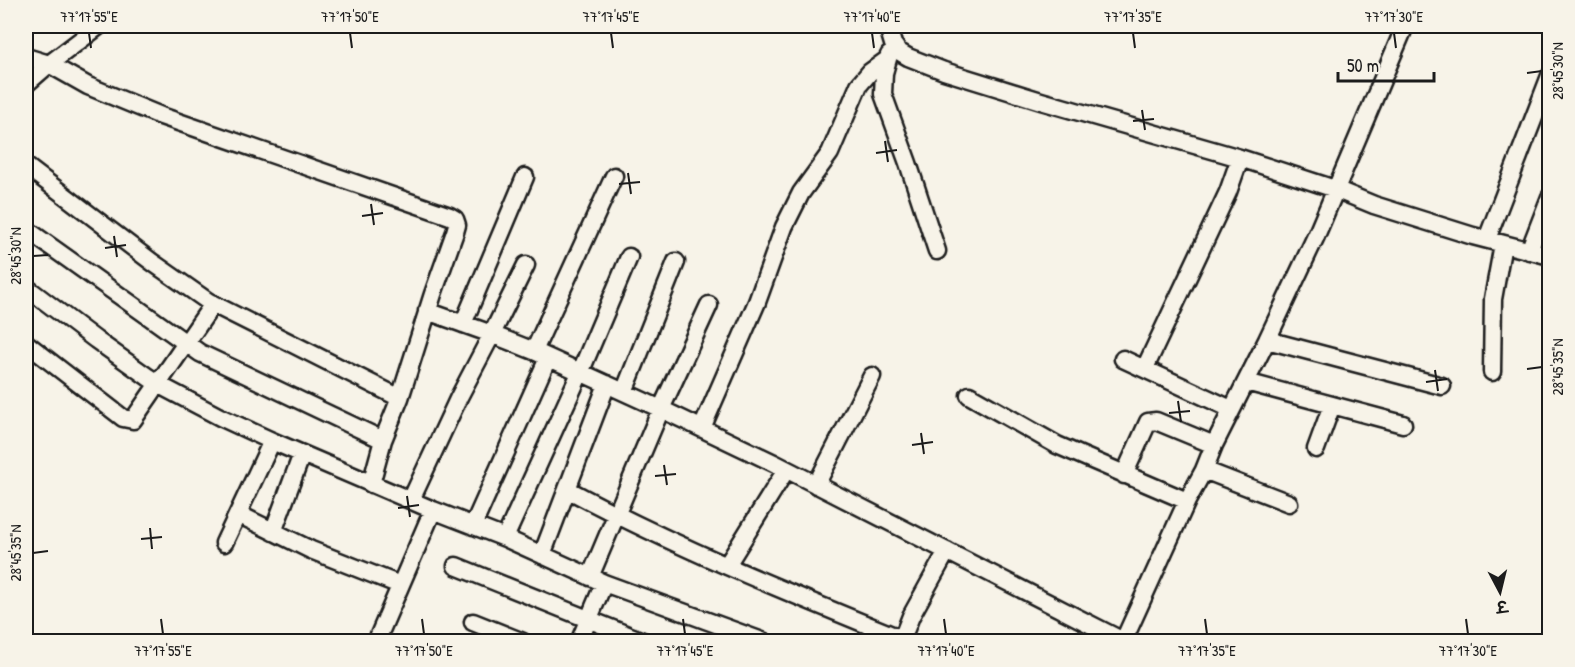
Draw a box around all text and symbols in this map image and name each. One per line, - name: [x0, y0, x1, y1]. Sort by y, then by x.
- text: 77°17'55"E: [60, 6, 118, 27]
- text: 77°17'50"E: [321, 6, 379, 27]
- text: 77°17'45"E: [583, 6, 640, 27]
- text: 77°17'40"E: [843, 6, 901, 27]
- text: 77°17'35"E: [1104, 6, 1162, 27]
- text: 77°17'30"E: [1365, 6, 1424, 27]
- text: 28°45'30"N: [1547, 42, 1568, 100]
- scale bar: [1338, 45, 1434, 83]
- text: 50 m: [1347, 53, 1379, 78]
- text: 28°45'30"N: [5, 227, 26, 285]
- text: 28°45'35"N: [1547, 338, 1568, 396]
- text: 28°45'35"N: [5, 524, 26, 582]
- north arrow: [1470, 562, 1530, 622]
- text: उ: [1494, 595, 1510, 619]
- text: 77°17'55"E: [134, 640, 192, 661]
- text: 77°17'50"E: [395, 640, 453, 661]
- text: 77°17'45"E: [657, 640, 714, 661]
- text: 77°17'40"E: [917, 640, 975, 661]
- text: 77°17'35"E: [1178, 640, 1236, 661]
- text: 77°17'30"E: [1439, 640, 1498, 661]

